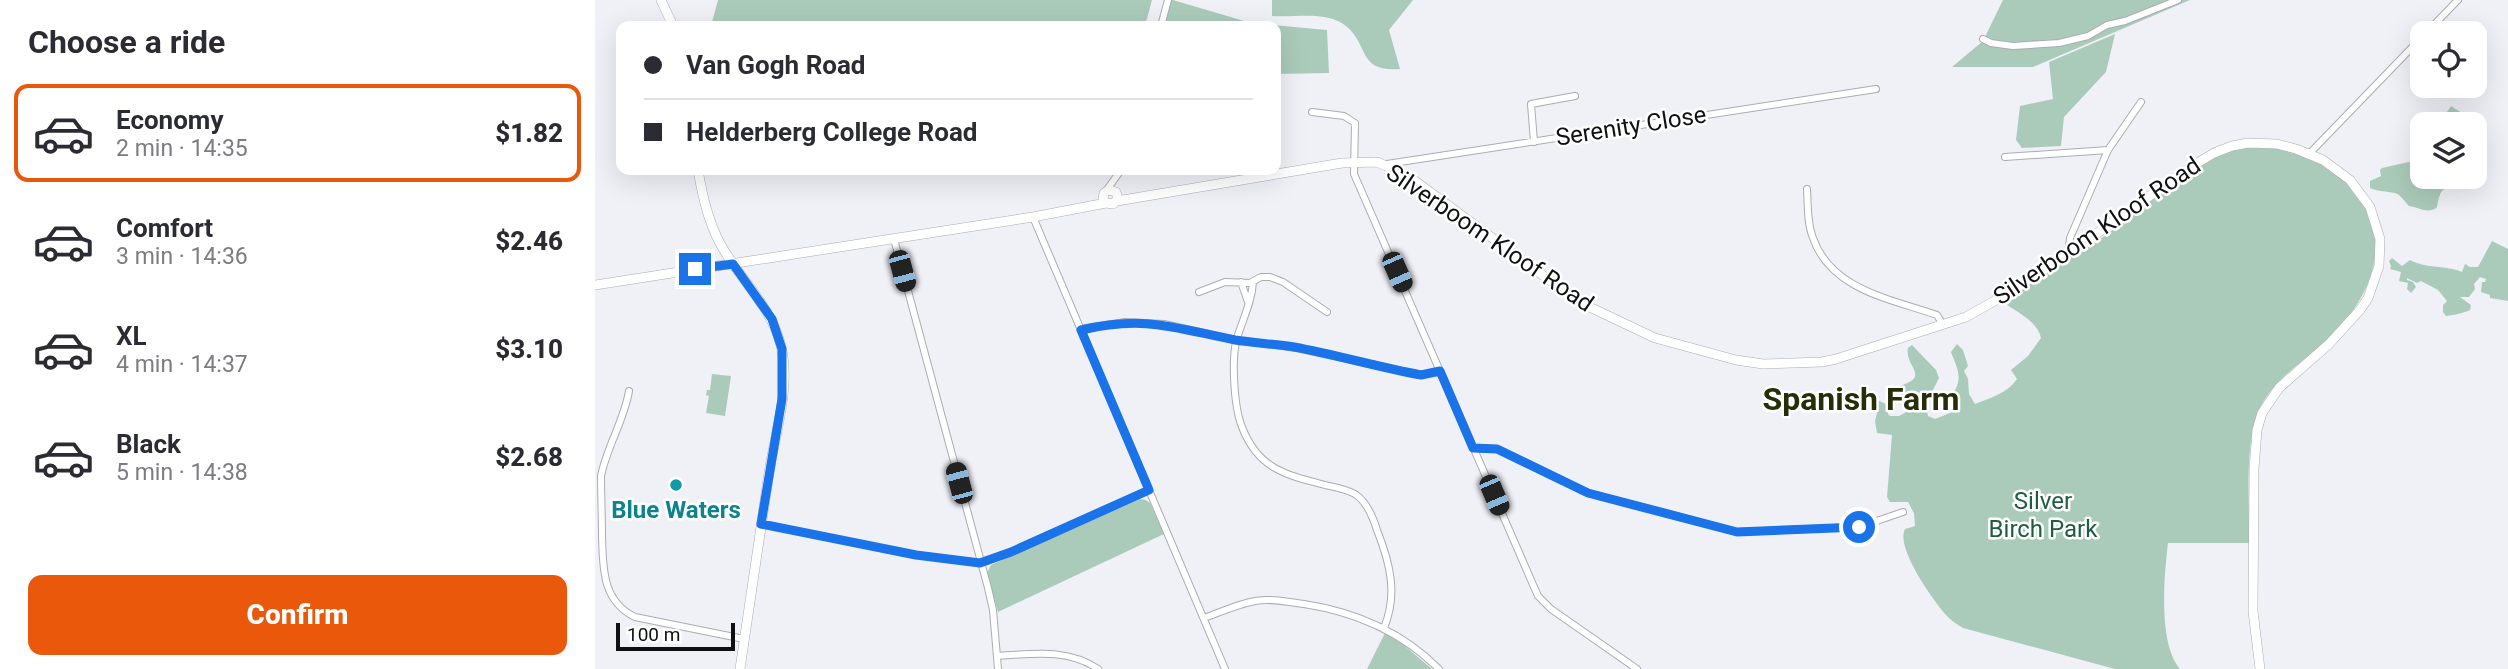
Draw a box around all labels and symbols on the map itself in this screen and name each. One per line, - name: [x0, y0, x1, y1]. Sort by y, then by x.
- street label: Serenity Close: [1554, 100, 1708, 152]
- street label: Silverboom Kloof Road: [1988, 151, 2206, 311]
- street label: Silverboom Kloof Road: [1381, 158, 1599, 318]
- car: [887, 248, 918, 294]
- car: [1379, 249, 1416, 295]
- route end: [679, 253, 711, 285]
- district label: Spanish Farm: [1762, 380, 1960, 418]
- car: [944, 460, 975, 506]
- car: [1477, 472, 1512, 518]
- marker: Blue Waters: [668, 477, 684, 493]
- park label: Silver Birch Park: [1989, 487, 2098, 543]
- place label: Blue Waters: [611, 496, 741, 524]
- route start: [1843, 511, 1875, 543]
- scale bar: [616, 620, 735, 652]

